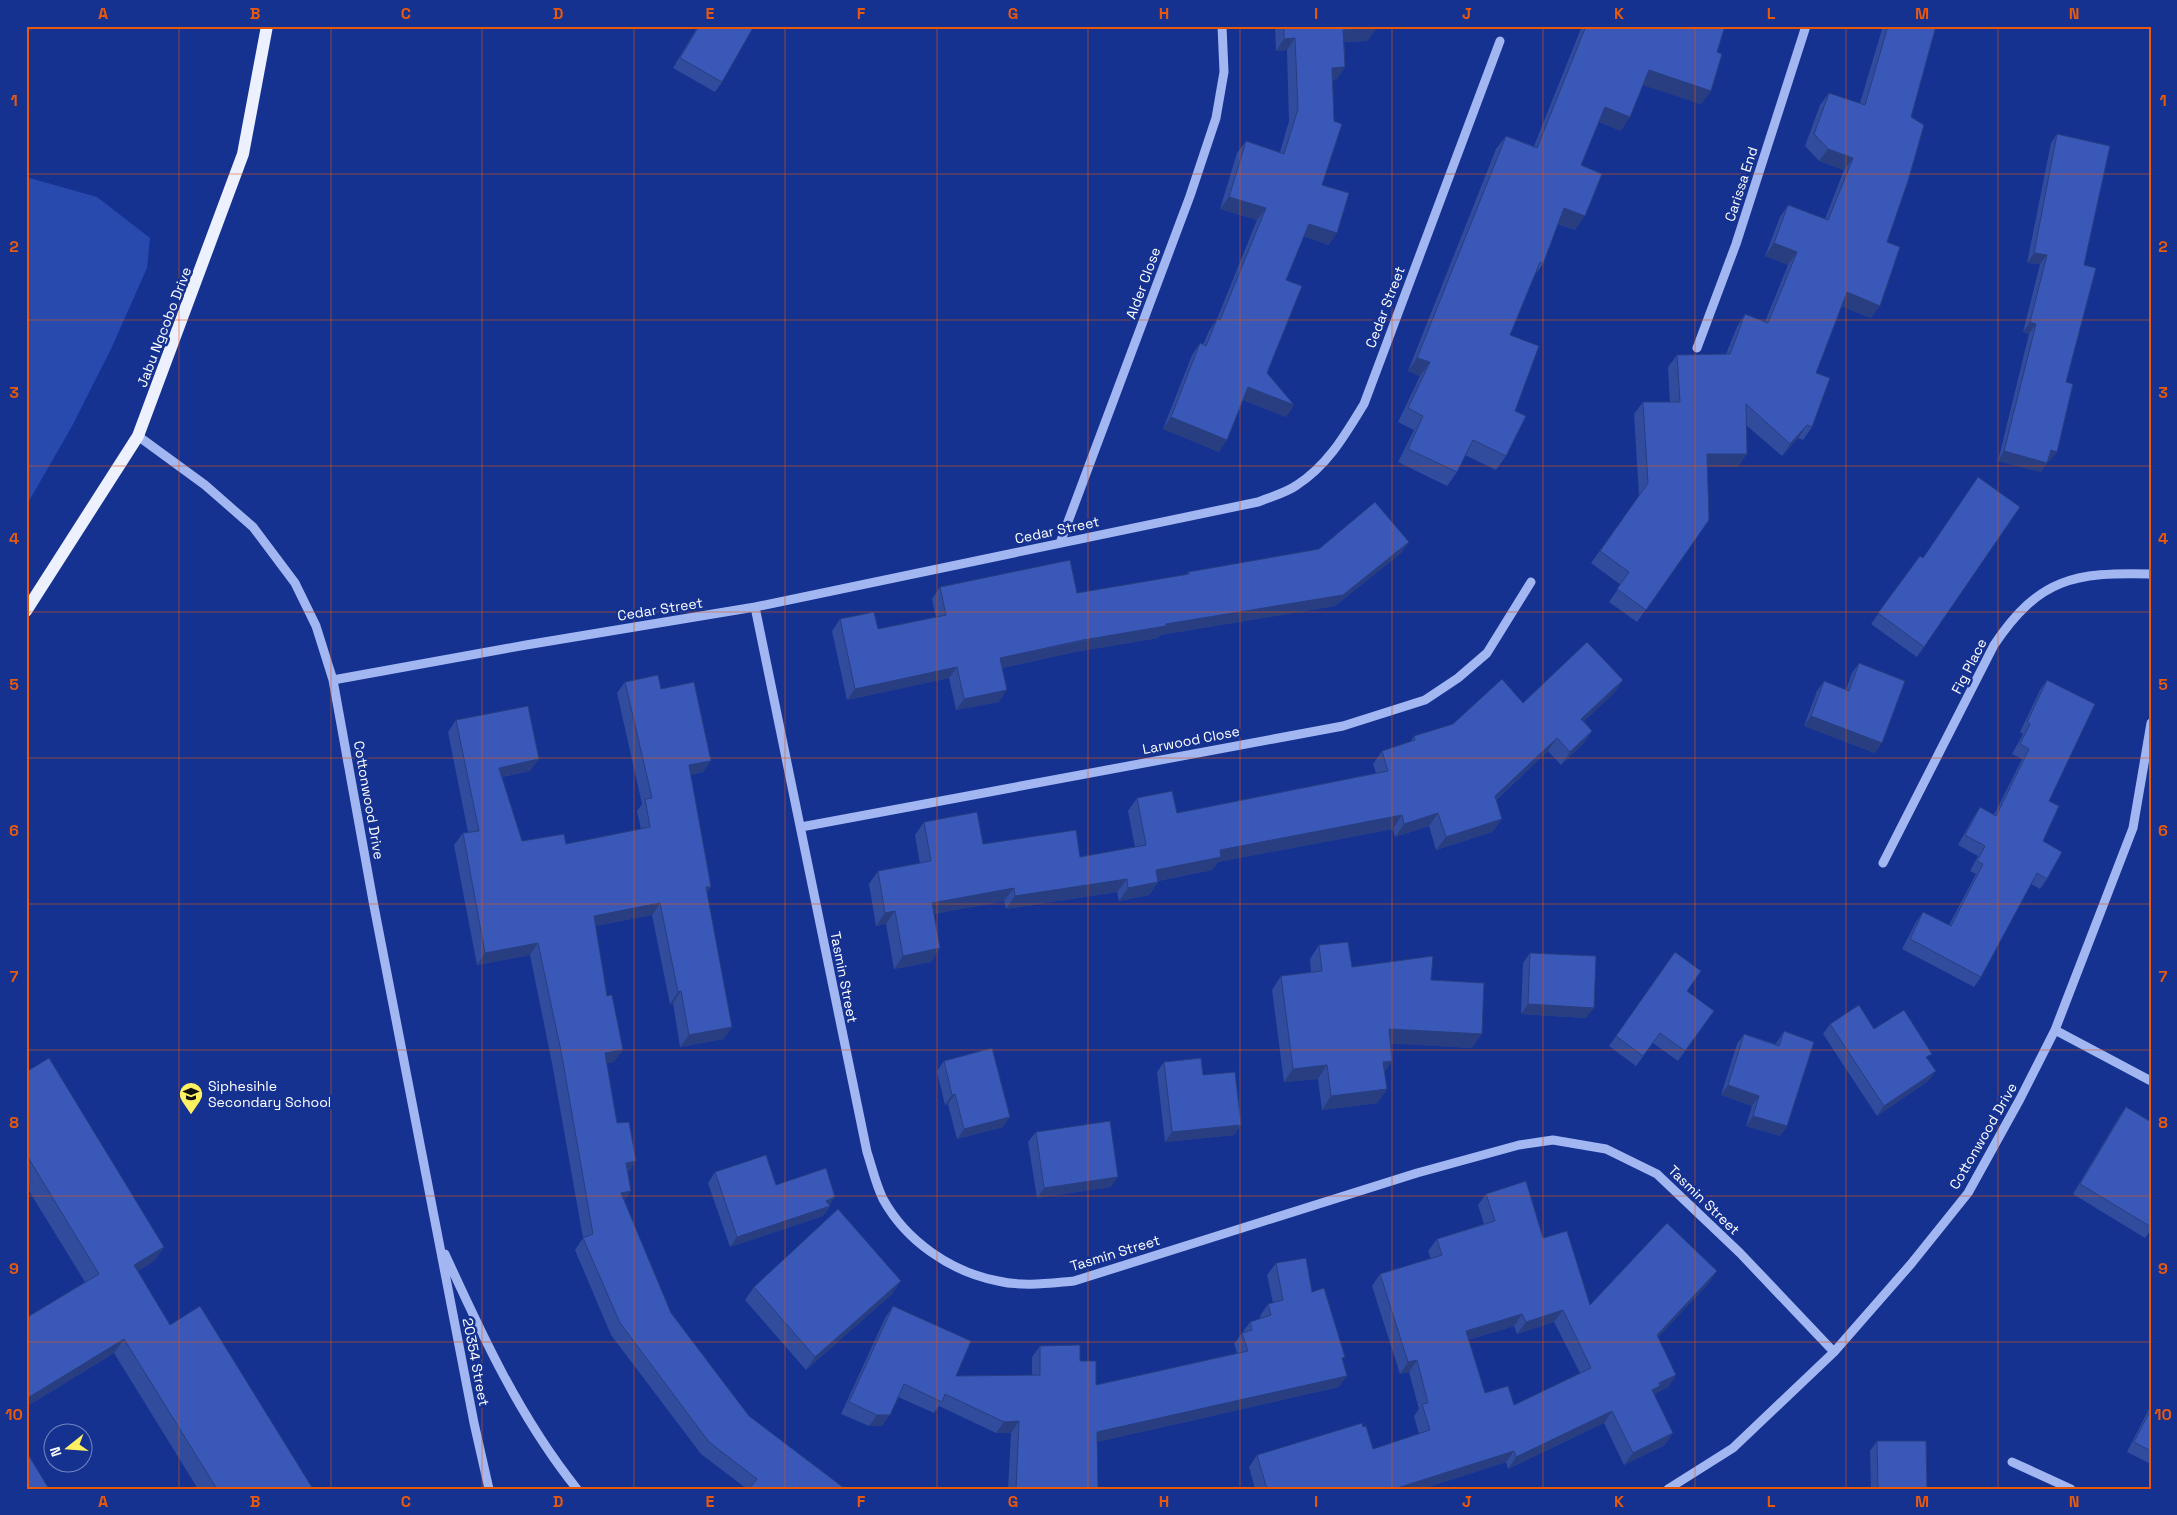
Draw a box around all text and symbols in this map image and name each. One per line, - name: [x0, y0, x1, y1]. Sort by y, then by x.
- text: A: [98, 3, 108, 24]
- text: B: [250, 3, 260, 24]
- text: C: [401, 3, 411, 24]
- text: D: [553, 3, 563, 24]
- text: E: [706, 3, 715, 24]
- text: F: [857, 3, 866, 24]
- text: G: [1008, 3, 1018, 24]
- text: H: [1159, 3, 1169, 24]
- text: I: [1314, 3, 1318, 24]
- text: J: [1462, 3, 1472, 24]
- text: K: [1614, 3, 1624, 24]
- text: L: [1767, 3, 1776, 24]
- text: M: [1915, 3, 1929, 24]
- text: N: [2069, 3, 2079, 24]
- text: 1: [10, 90, 18, 111]
- text: 1: [2159, 90, 2167, 111]
- street label: Carissa End: [1720, 144, 1762, 224]
- text: 2: [9, 236, 19, 257]
- text: 2: [2158, 236, 2168, 257]
- street label: Alder Close: [1122, 245, 1164, 321]
- street label: Jabu Ngcobo Drive: [133, 264, 195, 390]
- street label: Cedar Street: [1361, 264, 1409, 350]
- text: 3: [9, 382, 19, 403]
- text: 3: [2158, 382, 2168, 403]
- street label: Cedar Street: [1013, 512, 1101, 548]
- text: 4: [9, 528, 19, 549]
- text: 4: [2158, 528, 2168, 549]
- street label: Cedar Street: [616, 593, 704, 625]
- street label: Fig Place: [1947, 635, 1991, 697]
- text: 5: [9, 674, 19, 695]
- text: 5: [2158, 674, 2168, 695]
- street label: Larwood Close: [1141, 722, 1241, 758]
- street label: Cottonwood Drive: [350, 739, 388, 861]
- text: 6: [9, 820, 19, 841]
- text: 6: [2158, 820, 2168, 841]
- street label: Tasmin Street: [826, 930, 862, 1024]
- text: 7: [10, 966, 19, 987]
- text: 7: [2159, 966, 2168, 987]
- place label: Siphesihle Secondary School: [208, 1077, 331, 1111]
- street label: Cottonwood Drive: [1945, 1079, 2021, 1193]
- school or university icon: Siphesihle Secondary School: [178, 1081, 204, 1115]
- text: 8: [9, 1112, 19, 1133]
- text: 8: [2158, 1112, 2168, 1133]
- street label: Tasmin Street: [1664, 1161, 1744, 1239]
- street label: Tasmin Street: [1068, 1231, 1162, 1275]
- text: 9: [9, 1258, 19, 1279]
- text: 9: [2158, 1258, 2168, 1279]
- street label: 20354 Street: [459, 1316, 493, 1408]
- text: 10: [5, 1404, 23, 1425]
- text: 10: [2154, 1404, 2172, 1425]
- north arrow: [42, 1422, 92, 1472]
- text: N: [46, 1445, 66, 1459]
- text: A: [98, 1491, 108, 1512]
- text: B: [250, 1491, 260, 1512]
- text: C: [401, 1491, 411, 1512]
- text: D: [553, 1491, 563, 1512]
- text: E: [706, 1491, 715, 1512]
- text: F: [857, 1491, 866, 1512]
- text: G: [1008, 1491, 1018, 1512]
- text: H: [1159, 1491, 1169, 1512]
- text: I: [1314, 1491, 1318, 1512]
- text: J: [1462, 1491, 1472, 1512]
- text: K: [1614, 1491, 1624, 1512]
- text: L: [1767, 1491, 1776, 1512]
- text: M: [1915, 1491, 1929, 1512]
- text: N: [2069, 1491, 2079, 1512]

